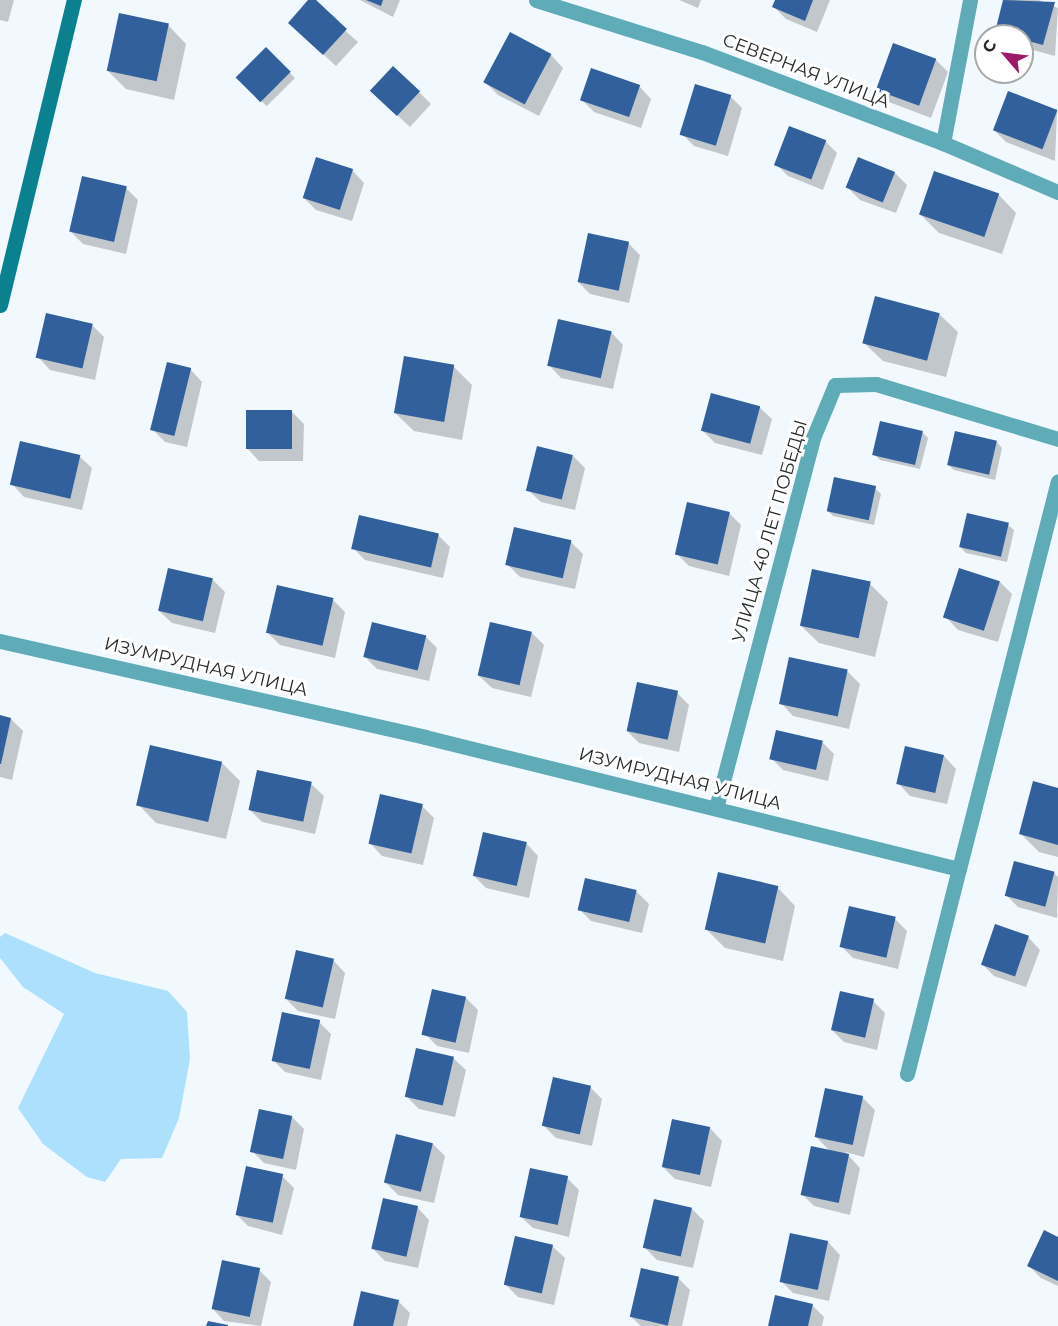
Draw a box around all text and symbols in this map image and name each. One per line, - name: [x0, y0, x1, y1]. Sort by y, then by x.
- north arrow: [974, 24, 1034, 84]
- street label: СЕВЕРНАЯ УЛИЦА: [719, 29, 893, 113]
- text: С: [978, 37, 1001, 56]
- street label: УЛИЦА 40 ЛЕТ ПОБЕДЫ: [728, 417, 812, 645]
- street label: ИЗУМРУДНАЯ УЛИЦА: [102, 633, 310, 701]
- street label: ИЗУМРУДНАЯ УЛИЦА: [576, 743, 784, 815]

